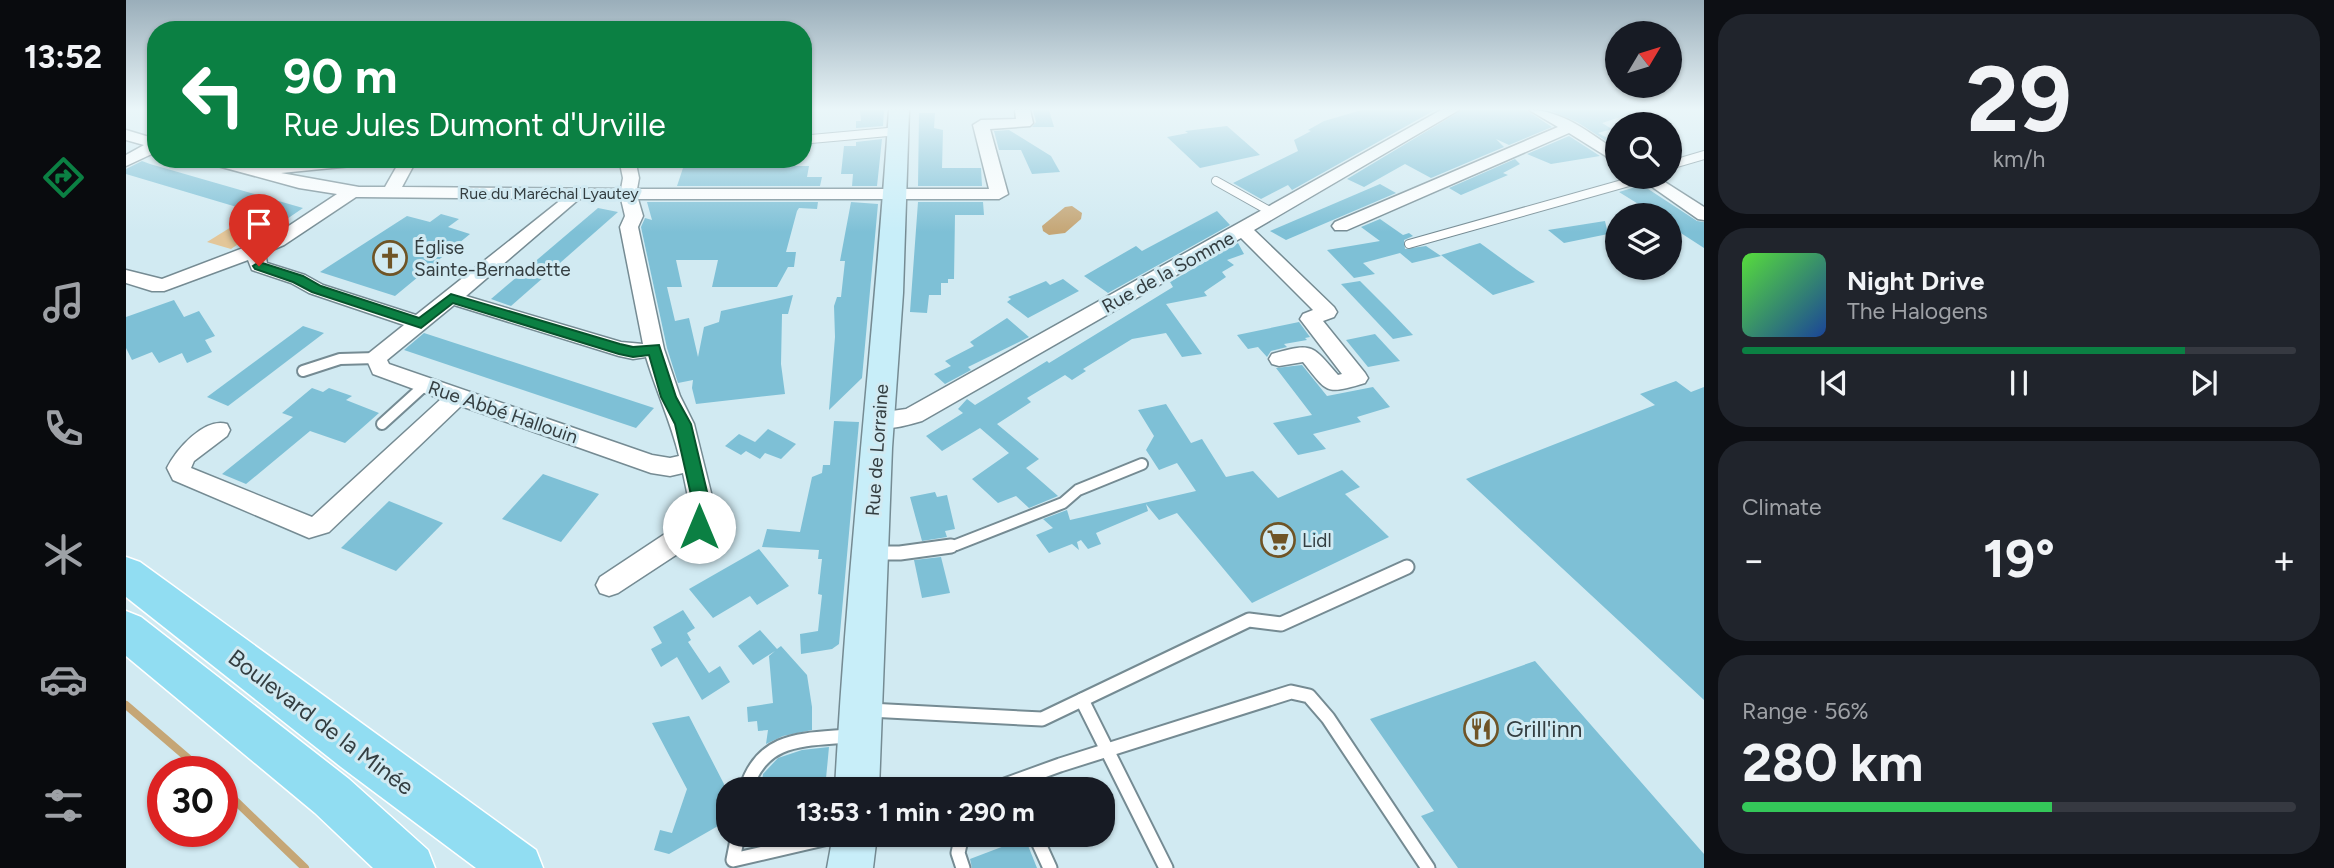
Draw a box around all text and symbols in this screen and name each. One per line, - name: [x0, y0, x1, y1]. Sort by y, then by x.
- north arrow: [1605, 21, 1682, 98]
- map controls: [1605, 21, 1682, 280]
- text: 13:52: [24, 38, 102, 76]
- text: 29: [1966, 45, 2072, 154]
- text: 90 m: [283, 46, 398, 105]
- icon: left: [168, 49, 259, 140]
- text: Rue Jules Dumont d'Urville: [283, 106, 666, 144]
- button: search: [1605, 112, 1682, 189]
- text: km/h: [1993, 145, 2045, 173]
- icon: directions: [39, 153, 88, 202]
- street label: Rue du Maréchal Lyautey: [459, 184, 639, 203]
- pin: [229, 194, 289, 266]
- button: layers: [1605, 203, 1682, 280]
- icon: arrive: [240, 205, 278, 243]
- street label: Rue de la Somme: [1098, 226, 1238, 318]
- place label: Église Sainte-Bernadette: [414, 236, 571, 281]
- church icon: Église Sainte-Bernadette: [371, 239, 409, 277]
- text: Night Drive: [1847, 265, 1984, 297]
- icon: music: [39, 278, 88, 327]
- text: The Halogens: [1847, 297, 1988, 325]
- icon: previous: [1815, 364, 1853, 402]
- icon: pause: [2000, 364, 2038, 402]
- icon: next: [2185, 364, 2223, 402]
- street label: Rue Abbé Hallouin: [425, 376, 581, 448]
- street label: Rue de Lorraine: [861, 383, 893, 517]
- icon: phone: [39, 404, 88, 453]
- position arrow: [662, 490, 736, 564]
- text: Climate: [1742, 493, 1821, 521]
- supermarket icon: Lidl: [1259, 521, 1297, 559]
- text: 19°: [1983, 528, 2055, 590]
- place label: Lidl: [1302, 529, 1332, 552]
- icon: climate: [39, 530, 88, 579]
- text: −: [1742, 537, 1766, 583]
- text: +: [2272, 537, 2296, 583]
- street label: Boulevard de la Minée: [223, 643, 419, 801]
- icon: car: [39, 655, 88, 704]
- text: Range · 56%: [1742, 697, 1869, 725]
- restaurant icon: Grill'inn: [1462, 710, 1500, 748]
- place label: Grill'inn: [1506, 715, 1582, 743]
- text: 280 km: [1742, 732, 1923, 794]
- speed limit sign: 30: [147, 756, 238, 847]
- icon: filters: [39, 781, 88, 830]
- text: 13:53 · 1 min · 290 m: [796, 796, 1035, 828]

